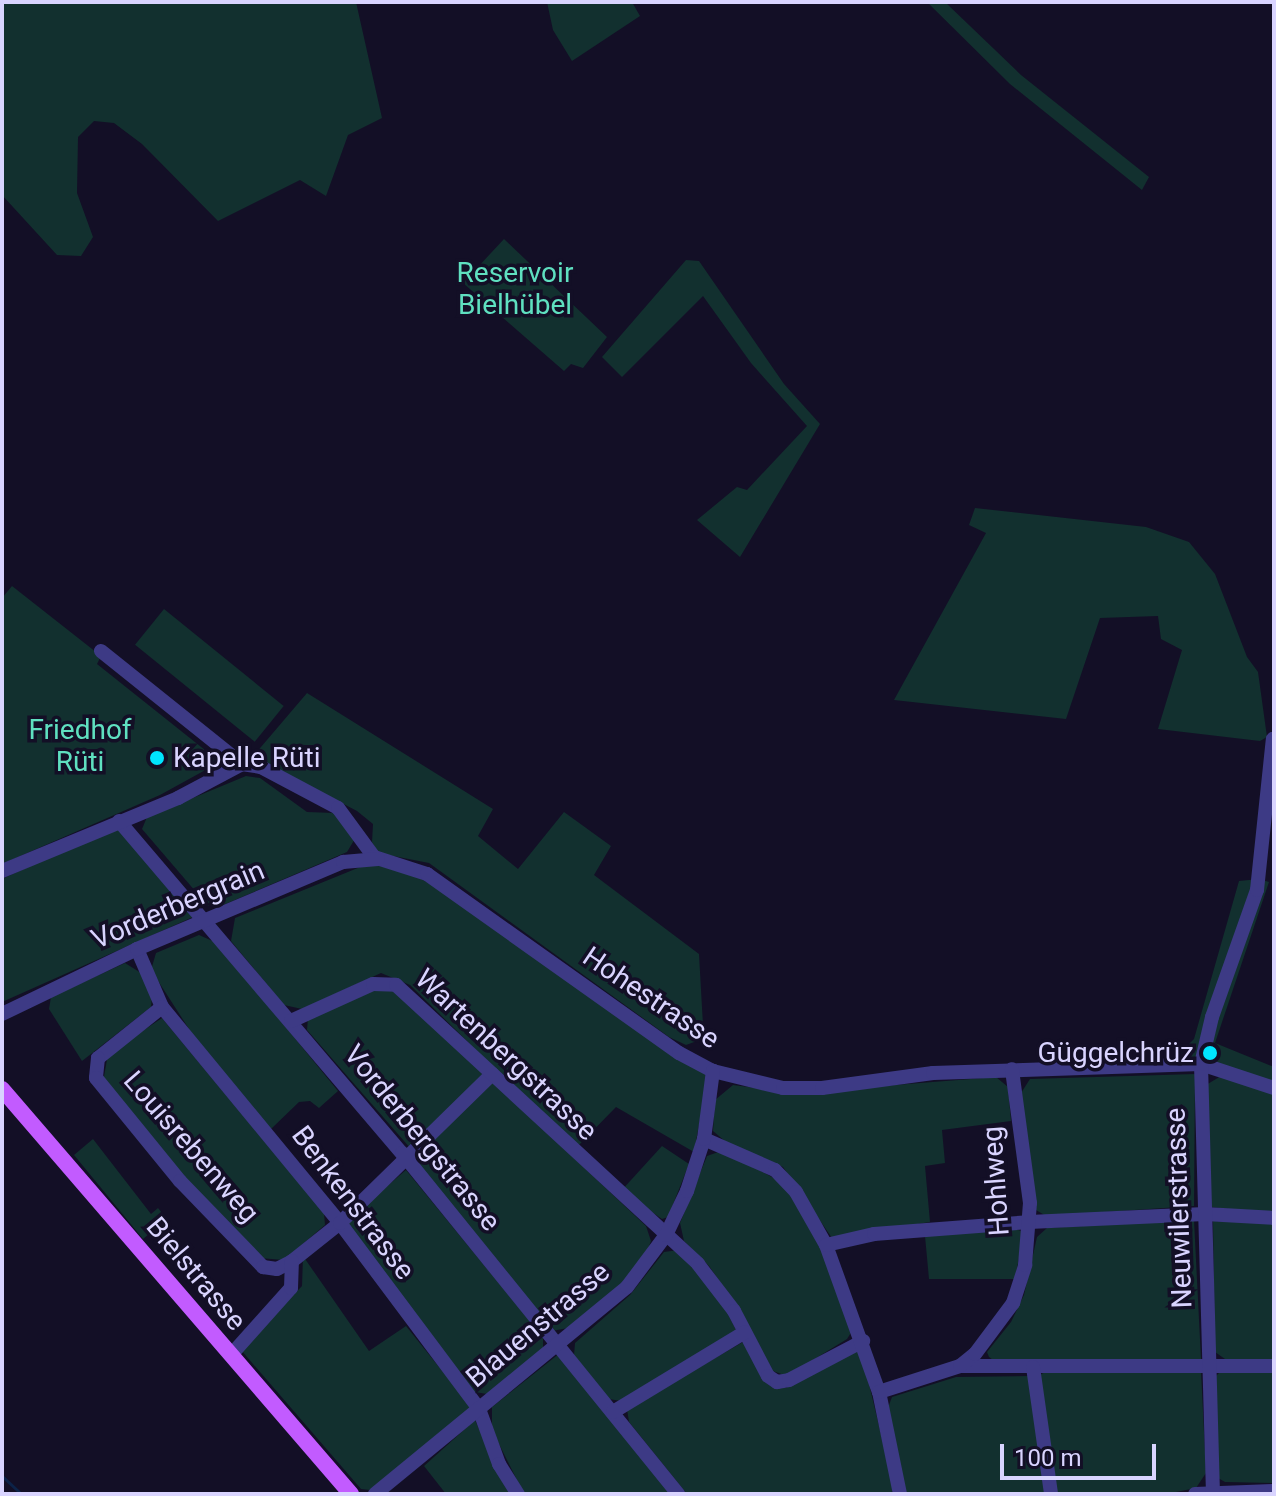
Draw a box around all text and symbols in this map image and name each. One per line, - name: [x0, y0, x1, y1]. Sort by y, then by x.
- park label: Reservoir Bielhübel: [457, 256, 573, 322]
- park label: Friedhof Rüti: [28, 713, 132, 779]
- place label: Kapelle Rüti: [173, 741, 320, 775]
- marker: Kapelle Rüti: [148, 749, 166, 767]
- street label: Vorderbergrain: [87, 853, 269, 957]
- street label: Hohestrasse: [576, 940, 726, 1056]
- street label: Wartenbergstrasse: [408, 962, 604, 1148]
- place label: Güggelchrüz: [1037, 1036, 1194, 1070]
- street label: Vorderbergstrasse: [337, 1038, 507, 1238]
- marker: Güggelchrüz: [1201, 1044, 1219, 1062]
- street label: Louisrebenweg: [116, 1064, 266, 1230]
- street label: Neuwilerstrasse: [1159, 1107, 1199, 1309]
- street label: Benkenstrasse: [284, 1120, 422, 1286]
- street label: Hohlweg: [975, 1125, 1017, 1237]
- street label: Bielstrasse: [139, 1211, 253, 1337]
- street label: Blauenstrasse: [459, 1255, 617, 1395]
- scale bar: [1004, 1428, 1160, 1478]
- text: 100 m: [1014, 1444, 1081, 1472]

